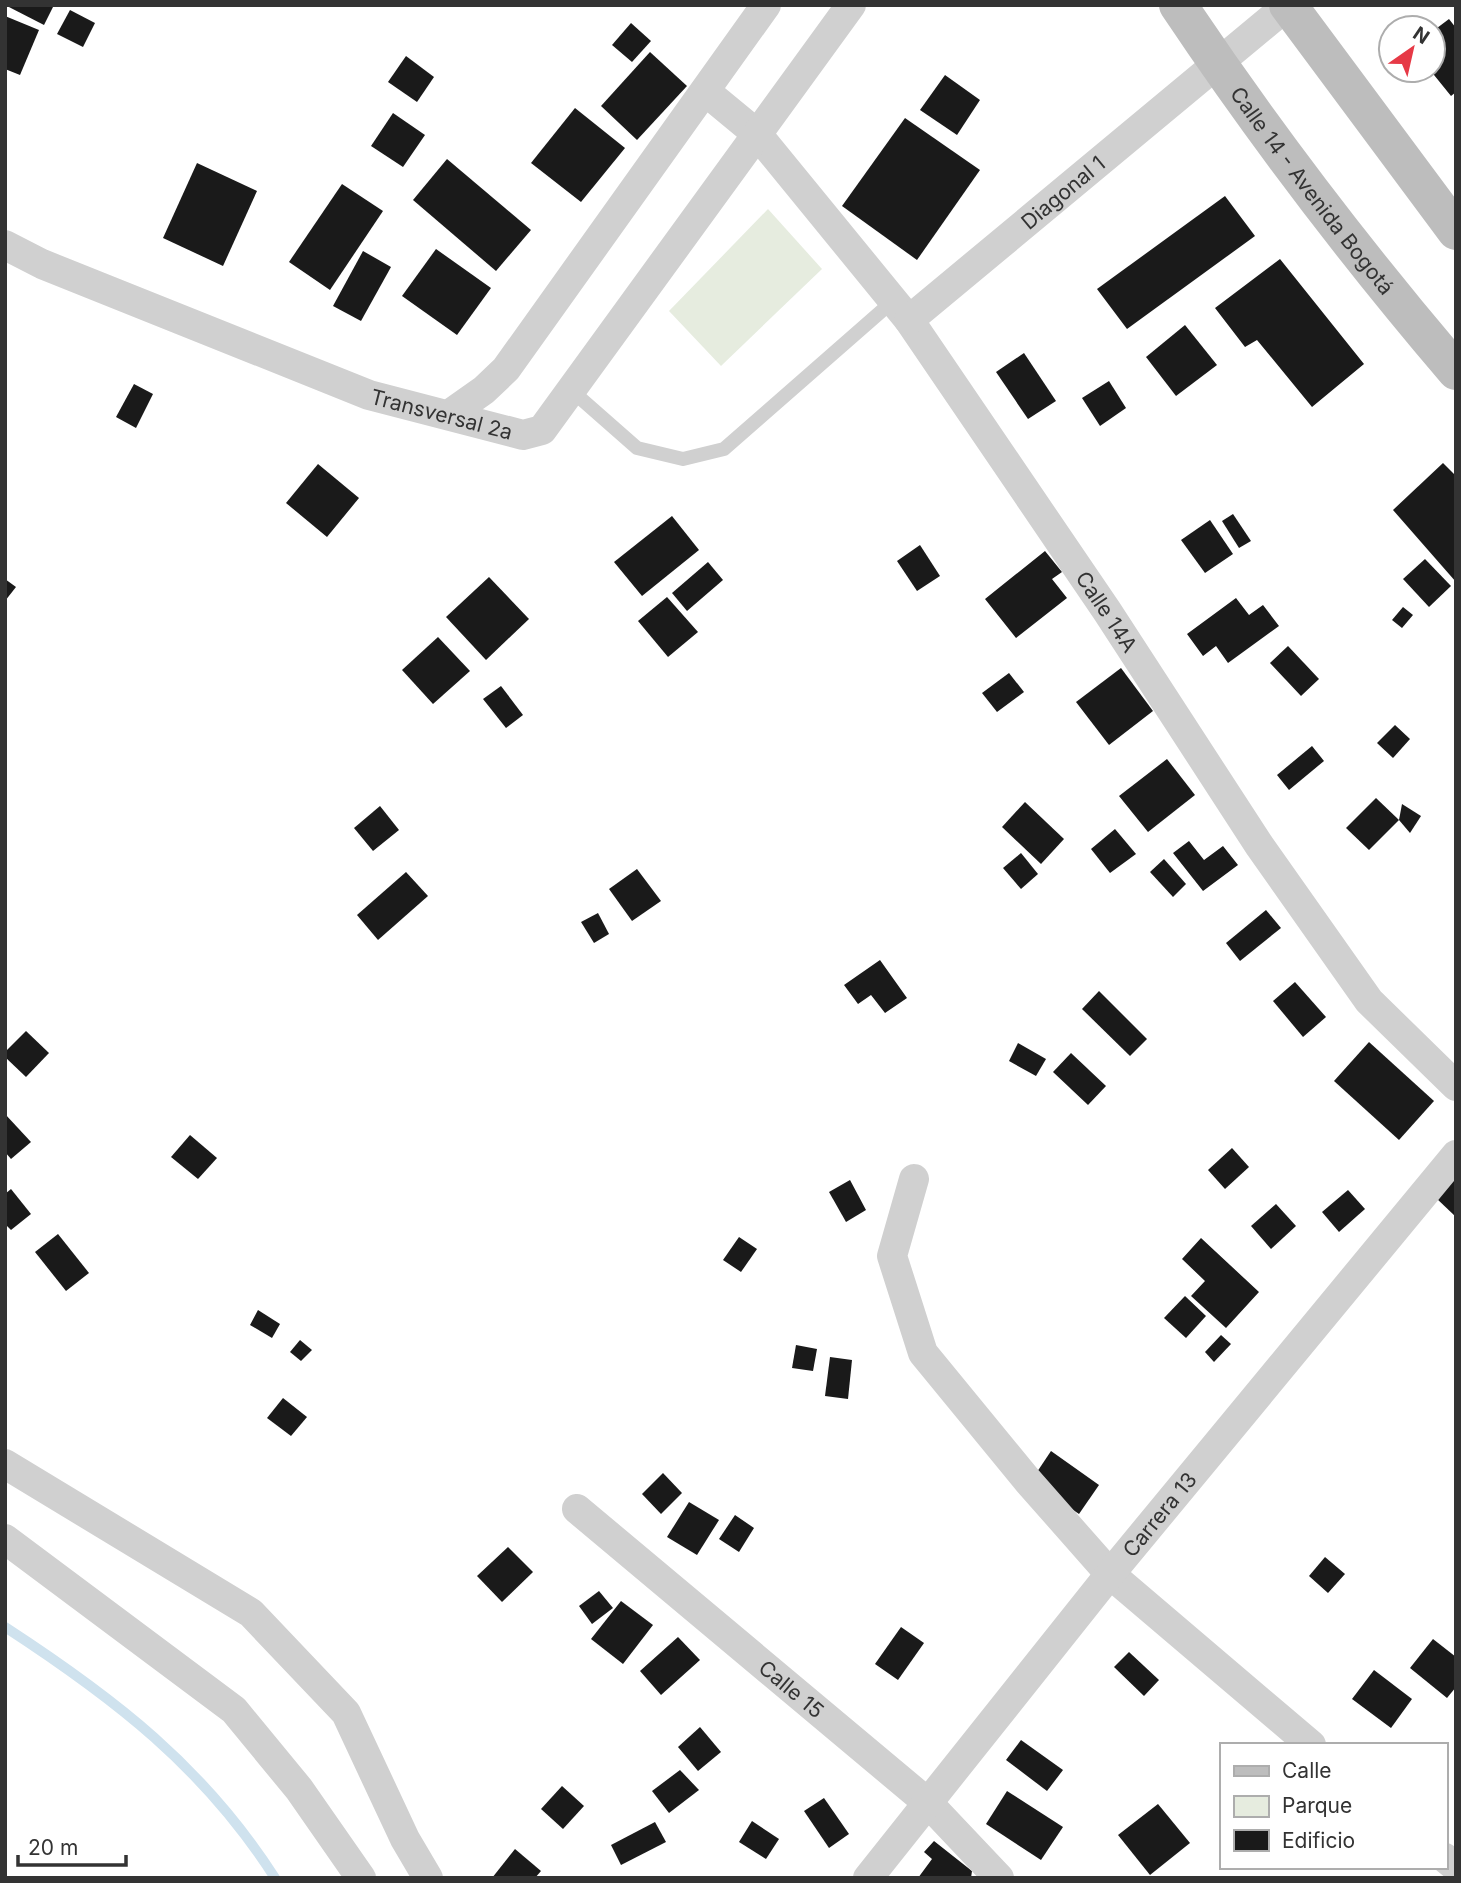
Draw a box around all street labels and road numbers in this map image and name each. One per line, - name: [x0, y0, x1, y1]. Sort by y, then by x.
- street label: Calle 14 - Avenida Bogotá: [1226, 82, 1399, 299]
- street label: Diagonal 1: [1016, 150, 1110, 234]
- street label: Transversal 2a: [368, 383, 515, 444]
- street label: Calle 14A: [1071, 566, 1143, 657]
- street label: Carrera 13: [1117, 1467, 1202, 1562]
- street label: Calle 15: [754, 1655, 829, 1723]

